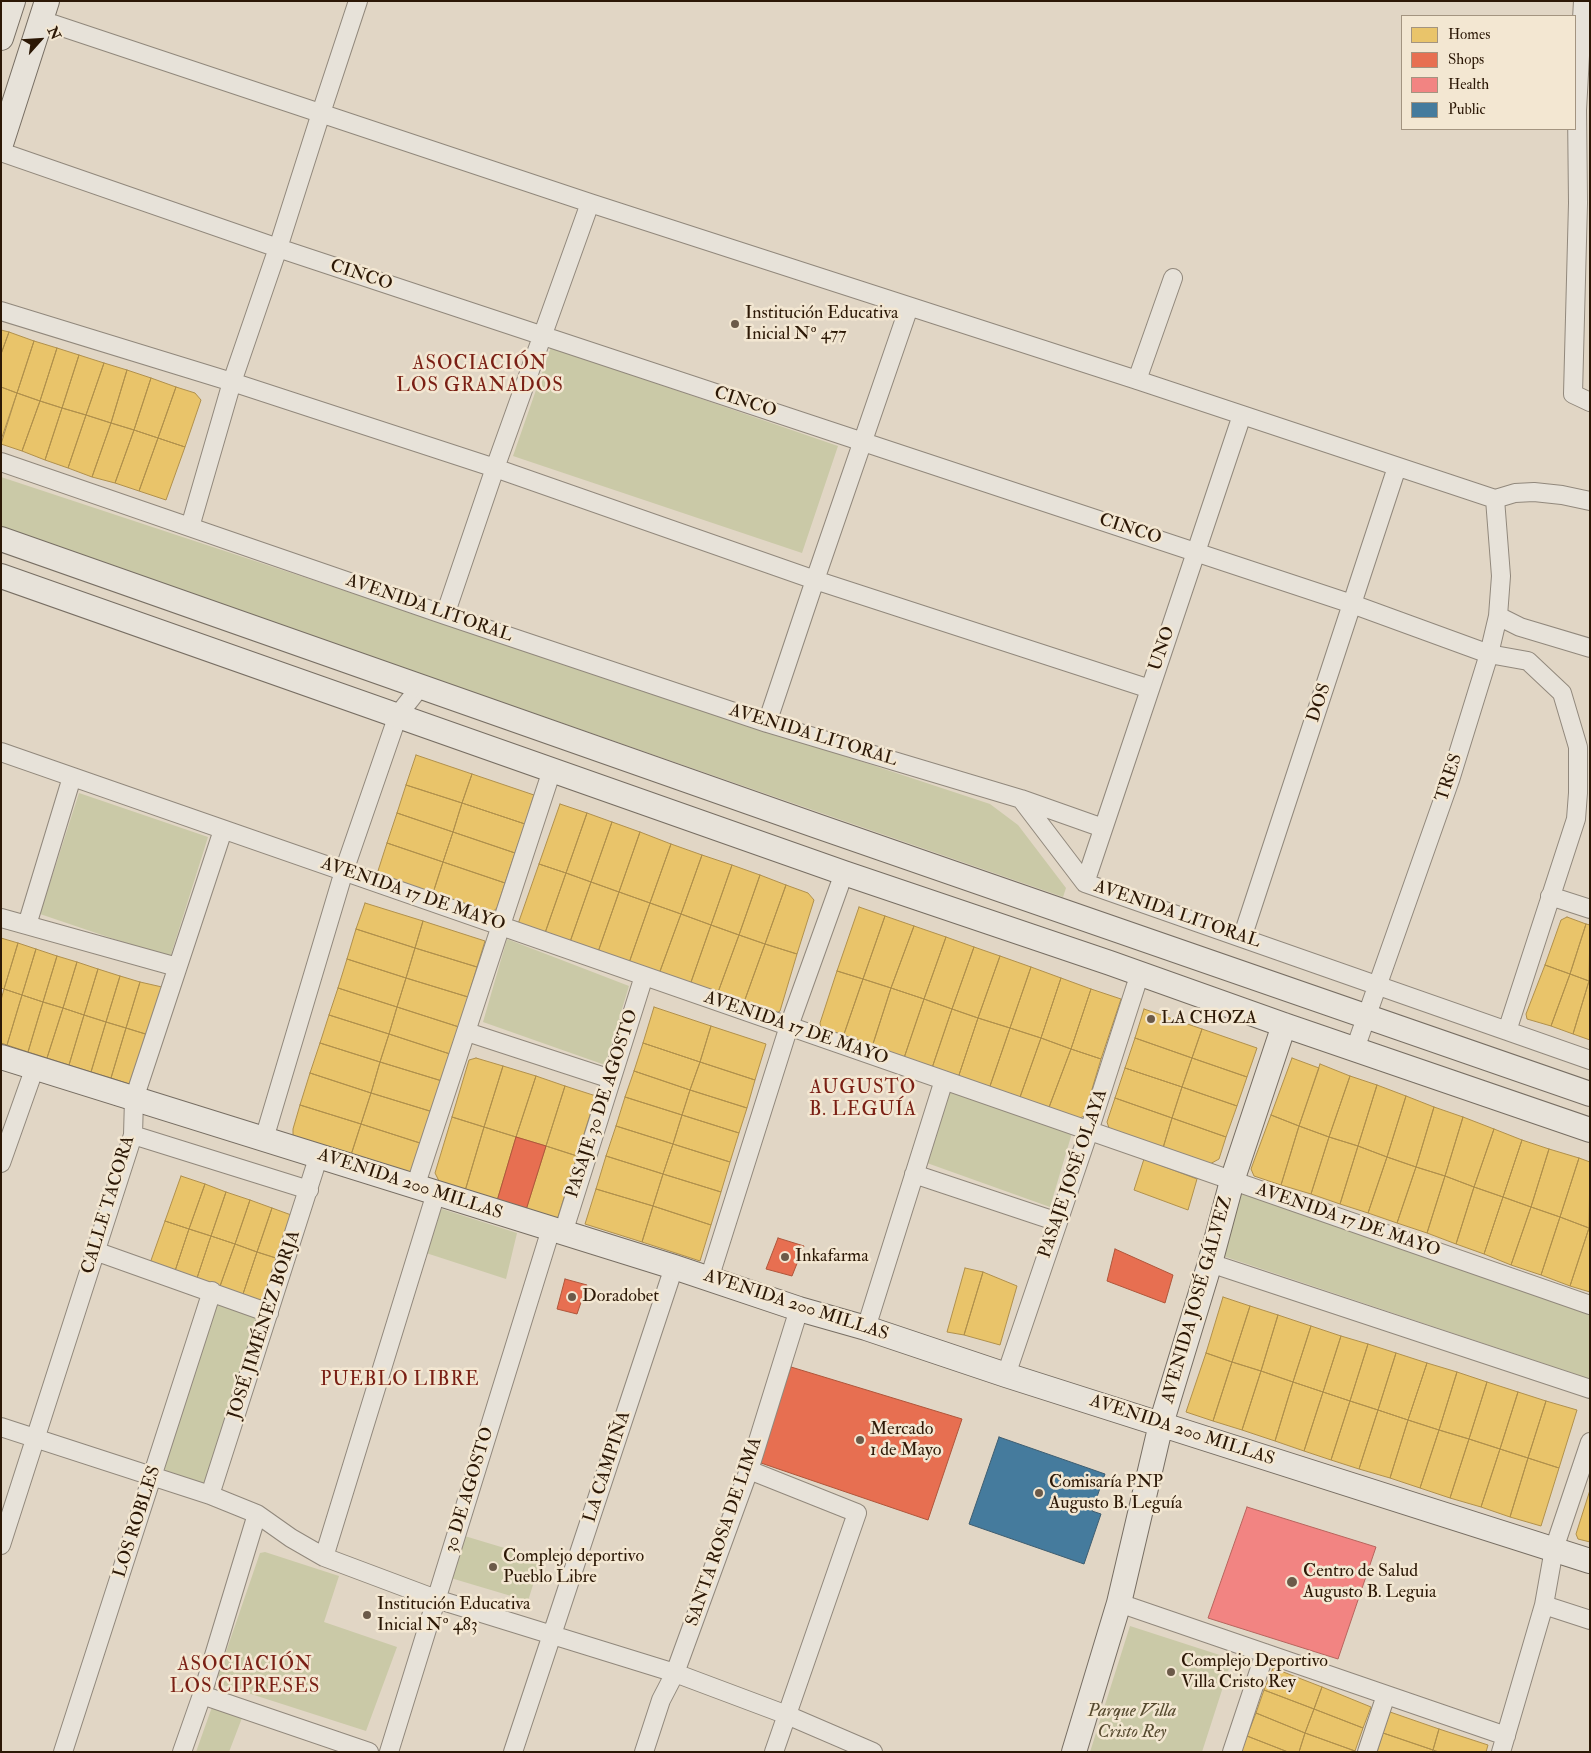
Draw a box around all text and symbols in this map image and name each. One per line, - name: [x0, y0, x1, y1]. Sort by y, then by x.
- north arrow: [15, 15, 65, 65]
- legend: [1401, 15, 1576, 130]
- text: N: [44, 24, 64, 43]
- text: Homes: [1448, 25, 1490, 44]
- text: Shops: [1448, 50, 1484, 69]
- text: Health: [1448, 75, 1489, 94]
- text: Public: [1448, 100, 1486, 119]
- street label: CINCO: [327, 256, 395, 296]
- place label: Institución Educativa Inicial Nº 477: [745, 303, 899, 346]
- marker: Institución Educativa Inicial Nº 477: [729, 318, 741, 330]
- district label: ASOCIACIÓN LOS GRANADOS: [395, 354, 565, 398]
- street label: CINCO: [711, 383, 779, 423]
- street label: CINCO: [1096, 510, 1164, 550]
- street label: AVENIDA LITORAL: [343, 570, 515, 648]
- street label: UNO: [1145, 624, 1181, 674]
- street label: DOS: [1304, 681, 1336, 725]
- street label: AVENIDA LITORAL: [726, 700, 900, 772]
- street label: TRES: [1432, 751, 1468, 805]
- street label: AVENIDA 17 DE MAYO: [318, 853, 508, 937]
- street label: AVENIDA LITORAL: [1091, 876, 1263, 954]
- street label: AVENIDA 17 DE MAYO: [701, 987, 891, 1071]
- street label: PASAJE 30 DE AGOSTO: [562, 1007, 644, 1201]
- place label: LA CHOZA: [1161, 1008, 1257, 1030]
- marker: LA CHOZA: [1145, 1013, 1157, 1025]
- district label: AUGUSTO B. LEGUÍA: [808, 1078, 918, 1122]
- street label: PASAJE JOSÉ OLAYA: [1035, 1087, 1113, 1261]
- street label: CALLE TACORA: [78, 1133, 140, 1277]
- street label: AVENIDA 200 MILLAS: [315, 1145, 505, 1225]
- street label: AVENIDA 17 DE MAYO: [1253, 1179, 1443, 1263]
- street label: AVENIDA JOSÉ GÁLVEZ: [1158, 1194, 1238, 1406]
- street label: JOSÉ JIMÉNEZ BORJA: [224, 1228, 306, 1422]
- place label: Inkafarma: [795, 1246, 869, 1268]
- marker: Inkafarma: [779, 1251, 791, 1263]
- street label: AVENIDA 200 MILLAS: [701, 1266, 891, 1346]
- place label: Doradobet: [582, 1286, 659, 1308]
- marker: Doradobet: [566, 1291, 578, 1303]
- district label: PUEBLO LIBRE: [319, 1370, 481, 1392]
- street label: AVENIDA 200 MILLAS: [1087, 1391, 1277, 1471]
- street label: LA CAMPIÑA: [580, 1409, 636, 1525]
- place label: Mercado 1 de Mayo: [870, 1419, 941, 1462]
- street label: 30 DE AGOSTO: [441, 1425, 499, 1555]
- marker: Mercado 1 de Mayo: [854, 1434, 866, 1446]
- street label: SANTA ROSA DE LIMA: [682, 1435, 768, 1629]
- street label: LOS ROBLES: [110, 1463, 166, 1581]
- place label: Comisaría PNP Augusto B. Leguía: [1049, 1472, 1182, 1515]
- marker: Comisaría PNP Augusto B. Leguía: [1033, 1487, 1045, 1499]
- place label: Complejo deportivo Pueblo Libre: [503, 1546, 644, 1588]
- marker: Complejo deportivo Pueblo Libre: [487, 1561, 499, 1573]
- place label: Centro de Salud Augusto B. Leguia: [1303, 1561, 1436, 1604]
- marker: Centro de Salud Augusto B. Leguia: [1285, 1575, 1299, 1589]
- place label: Institución Educativa Inicial Nº 483: [377, 1594, 531, 1636]
- marker: Institución Educativa Inicial Nº 483: [361, 1609, 373, 1621]
- place label: Complejo Deportivo Villa Cristo Rey: [1181, 1651, 1328, 1694]
- district label: ASOCIACIÓN LOS CIPRESES: [168, 1655, 322, 1699]
- marker: Complejo Deportivo Villa Cristo Rey: [1165, 1666, 1177, 1678]
- park label: Parque Villa Cristo Rey: [1088, 1701, 1176, 1744]

